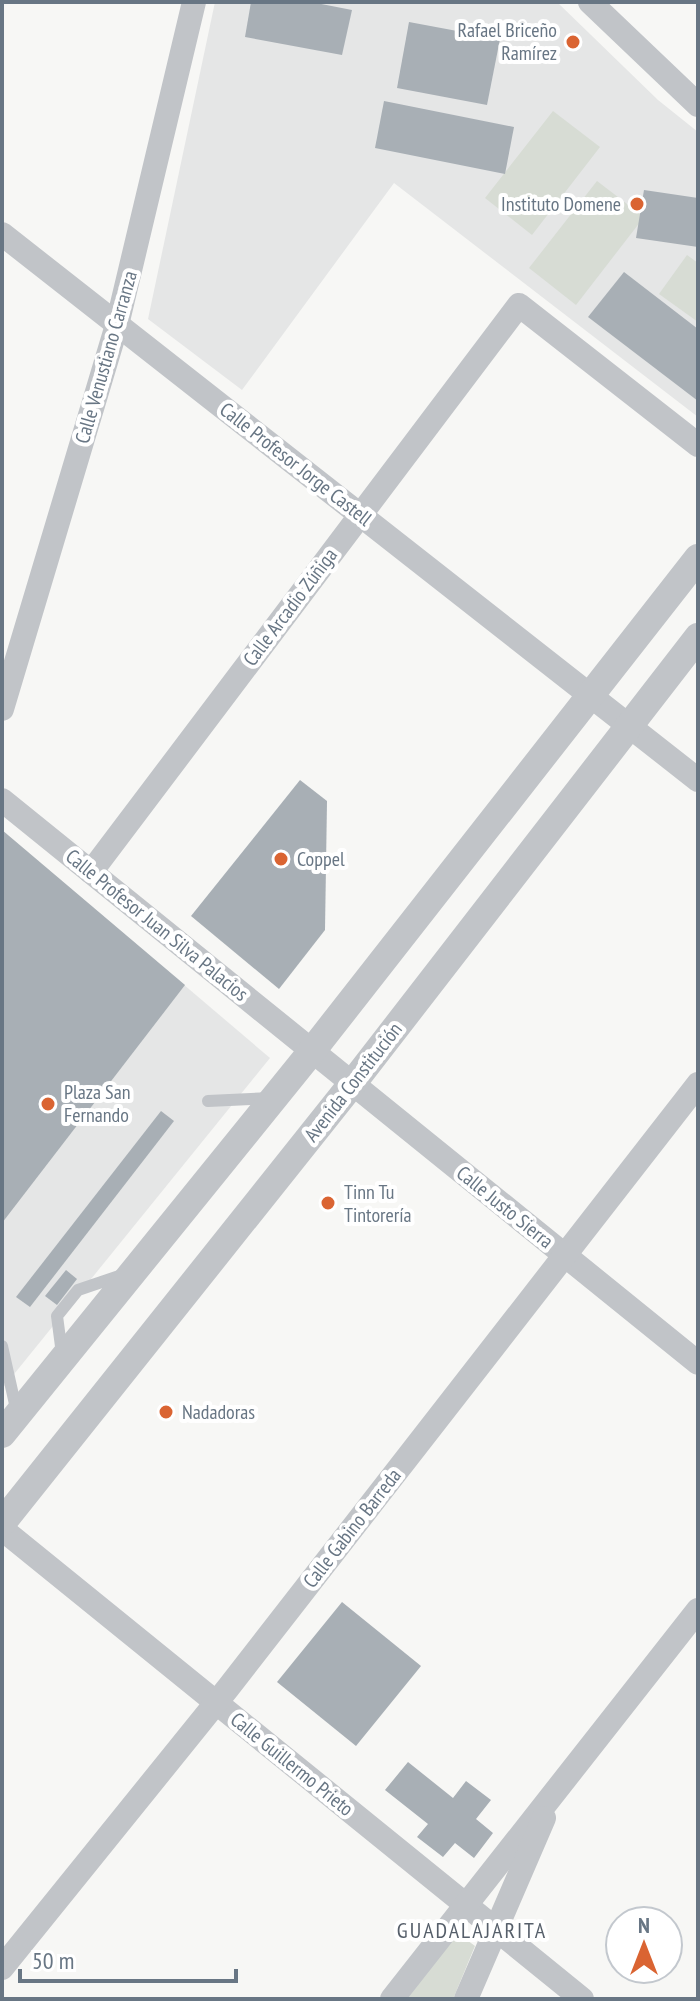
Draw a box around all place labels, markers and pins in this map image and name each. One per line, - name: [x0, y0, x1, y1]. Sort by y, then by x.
- place label: Rafael Briceño Ramírez: [457, 17, 557, 66]
- marker: Rafael Briceño Ramírez: [564, 33, 582, 51]
- place label: Instituto Domene: [501, 191, 621, 217]
- marker: Instituto Domene: [628, 195, 646, 213]
- place label: Coppel: [297, 846, 345, 872]
- marker: Coppel: [272, 850, 290, 868]
- place label: Plaza San Fernando: [64, 1079, 130, 1128]
- marker: Plaza San Fernando: [39, 1095, 57, 1113]
- place label: Tinn Tu Tintorería: [344, 1179, 412, 1228]
- marker: Tinn Tu Tintorería: [319, 1194, 337, 1212]
- place label: Nadadoras: [182, 1399, 255, 1425]
- marker: Nadadoras: [157, 1403, 175, 1421]

